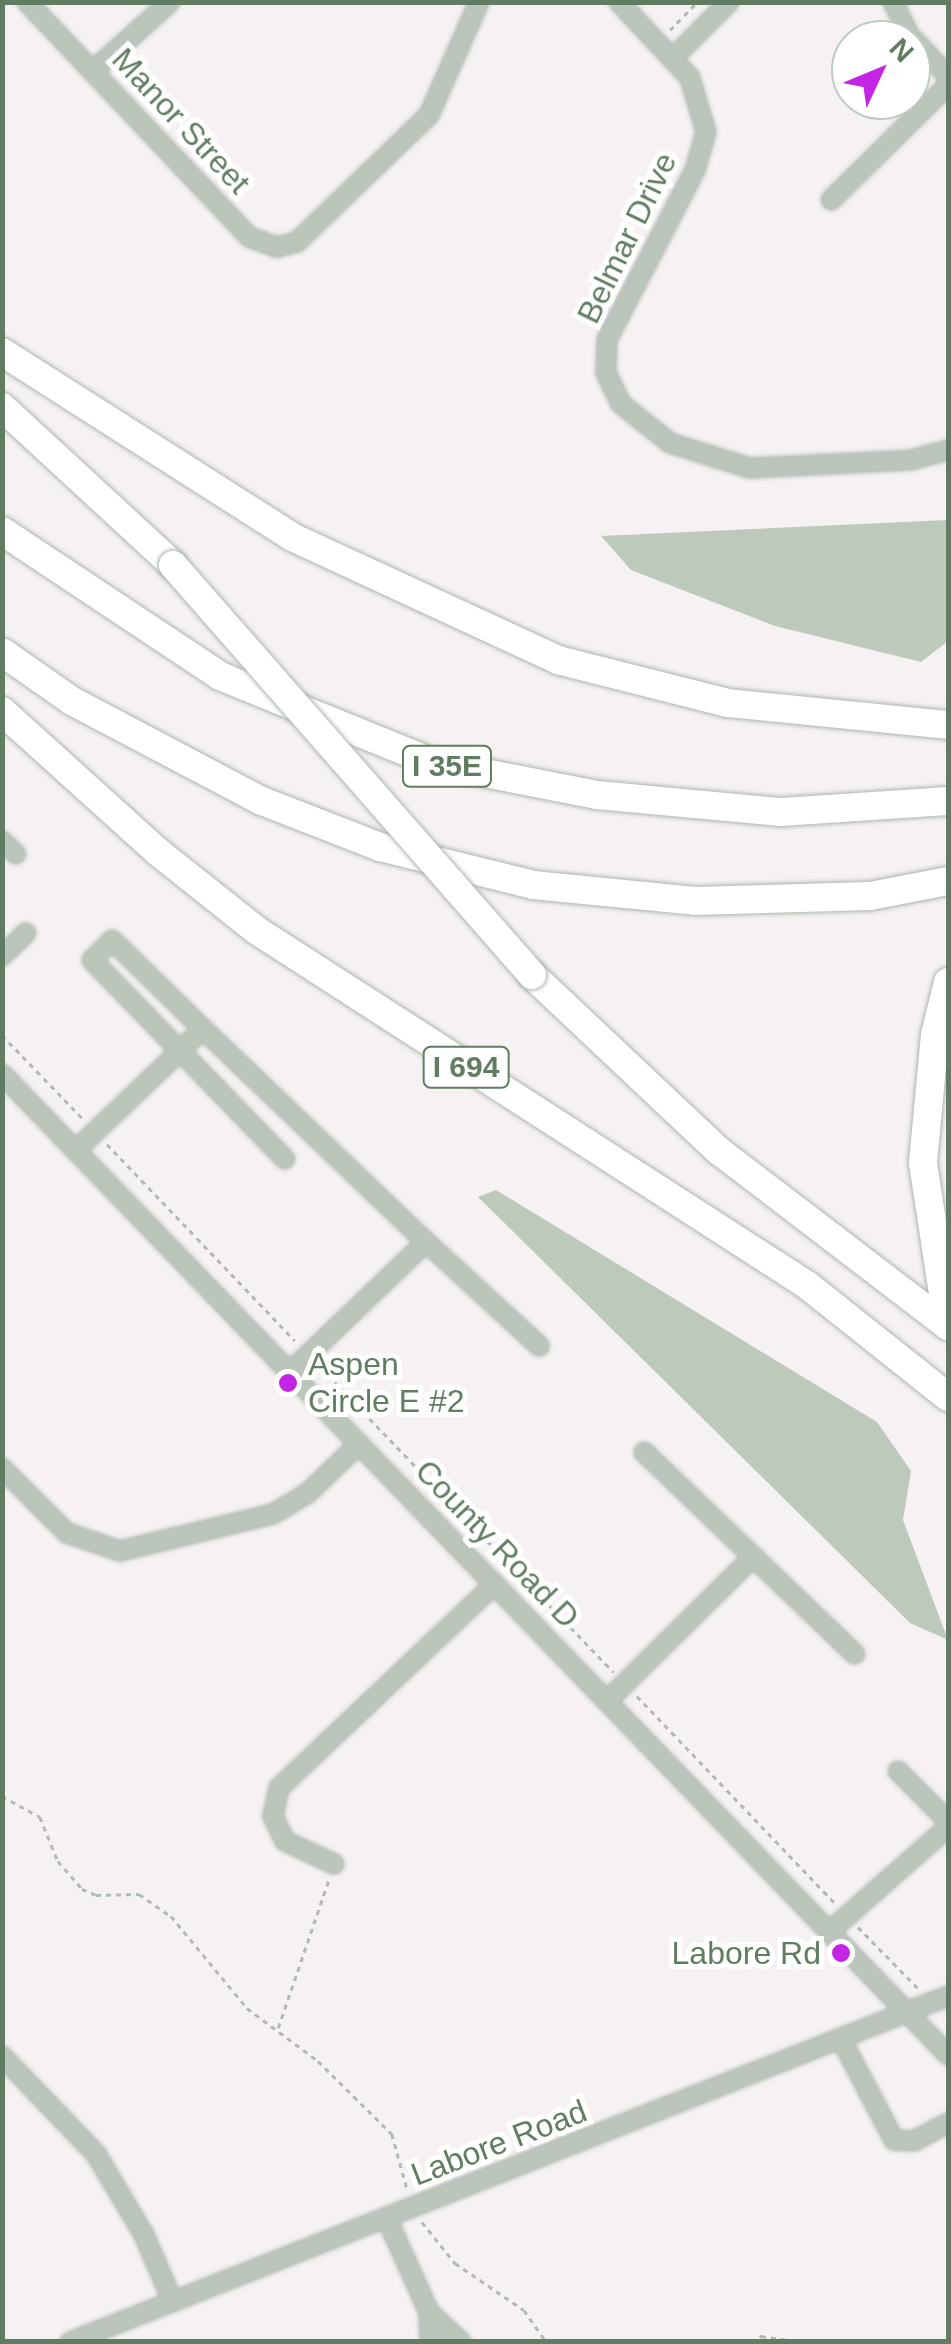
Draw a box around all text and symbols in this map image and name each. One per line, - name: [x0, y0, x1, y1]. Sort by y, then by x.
- north arrow: [831, 20, 931, 120]
- text: N: [883, 32, 920, 68]
- street label: Manor Street: [104, 40, 258, 202]
- street label: Belmar Drive: [569, 146, 685, 330]
- road number: I 35E: [400, 741, 494, 791]
- road number: I 694: [421, 1042, 511, 1092]
- place label: Aspen Circle E #2: [308, 1346, 464, 1421]
- marker: Aspen Circle E #2: [277, 1372, 299, 1394]
- street label: County Road D: [407, 1452, 587, 1636]
- place label: Labore Rd: [672, 1934, 821, 1972]
- marker: Labore Rd: [830, 1942, 852, 1964]
- street label: Labore Road: [406, 2092, 592, 2194]

